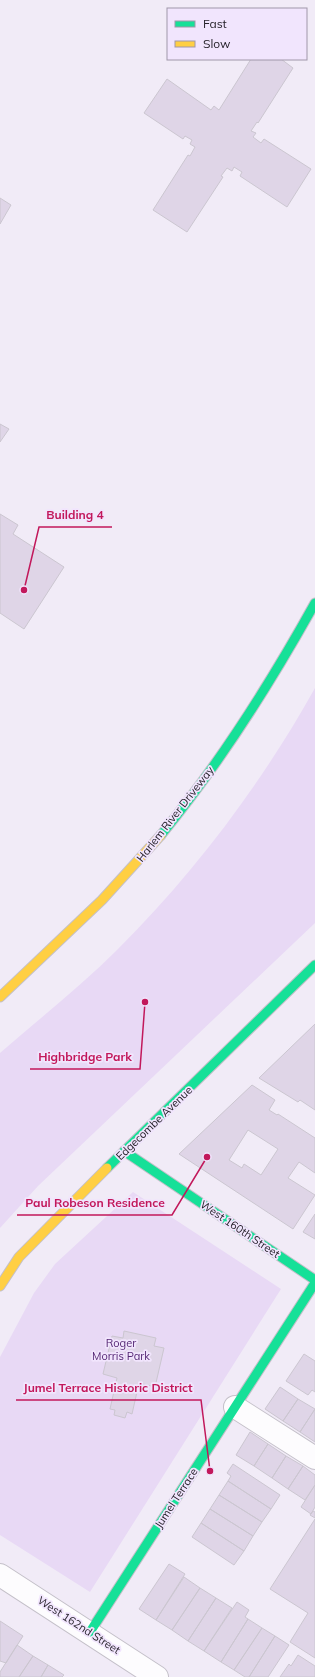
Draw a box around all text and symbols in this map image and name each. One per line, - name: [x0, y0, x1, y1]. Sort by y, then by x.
- legend: [167, 8, 307, 60]
- text: Fast: [203, 16, 227, 31]
- text: Slow: [203, 36, 231, 51]
- callout: Building 4: [39, 503, 112, 527]
- text: Building 4: [46, 507, 104, 522]
- street label: Harlem River Driveway: [133, 763, 217, 865]
- callout: Highbridge Park: [30, 1045, 140, 1069]
- text: Highbridge Park: [38, 1049, 132, 1064]
- street label: Edgecombe Avenue: [113, 1083, 195, 1163]
- callout: Paul Robeson Residence: [17, 1191, 172, 1215]
- text: Paul Robeson Residence: [25, 1195, 165, 1210]
- street label: West 160th Street: [198, 1197, 283, 1261]
- park label: Roger Morris Park: [92, 1336, 150, 1363]
- callout: Jumel Terrace Historic District: [16, 1376, 201, 1400]
- text: Jumel Terrace Historic District: [23, 1380, 193, 1395]
- street label: Jumel Terrace: [151, 1465, 201, 1531]
- street label: West 162nd Street: [35, 1593, 123, 1657]

